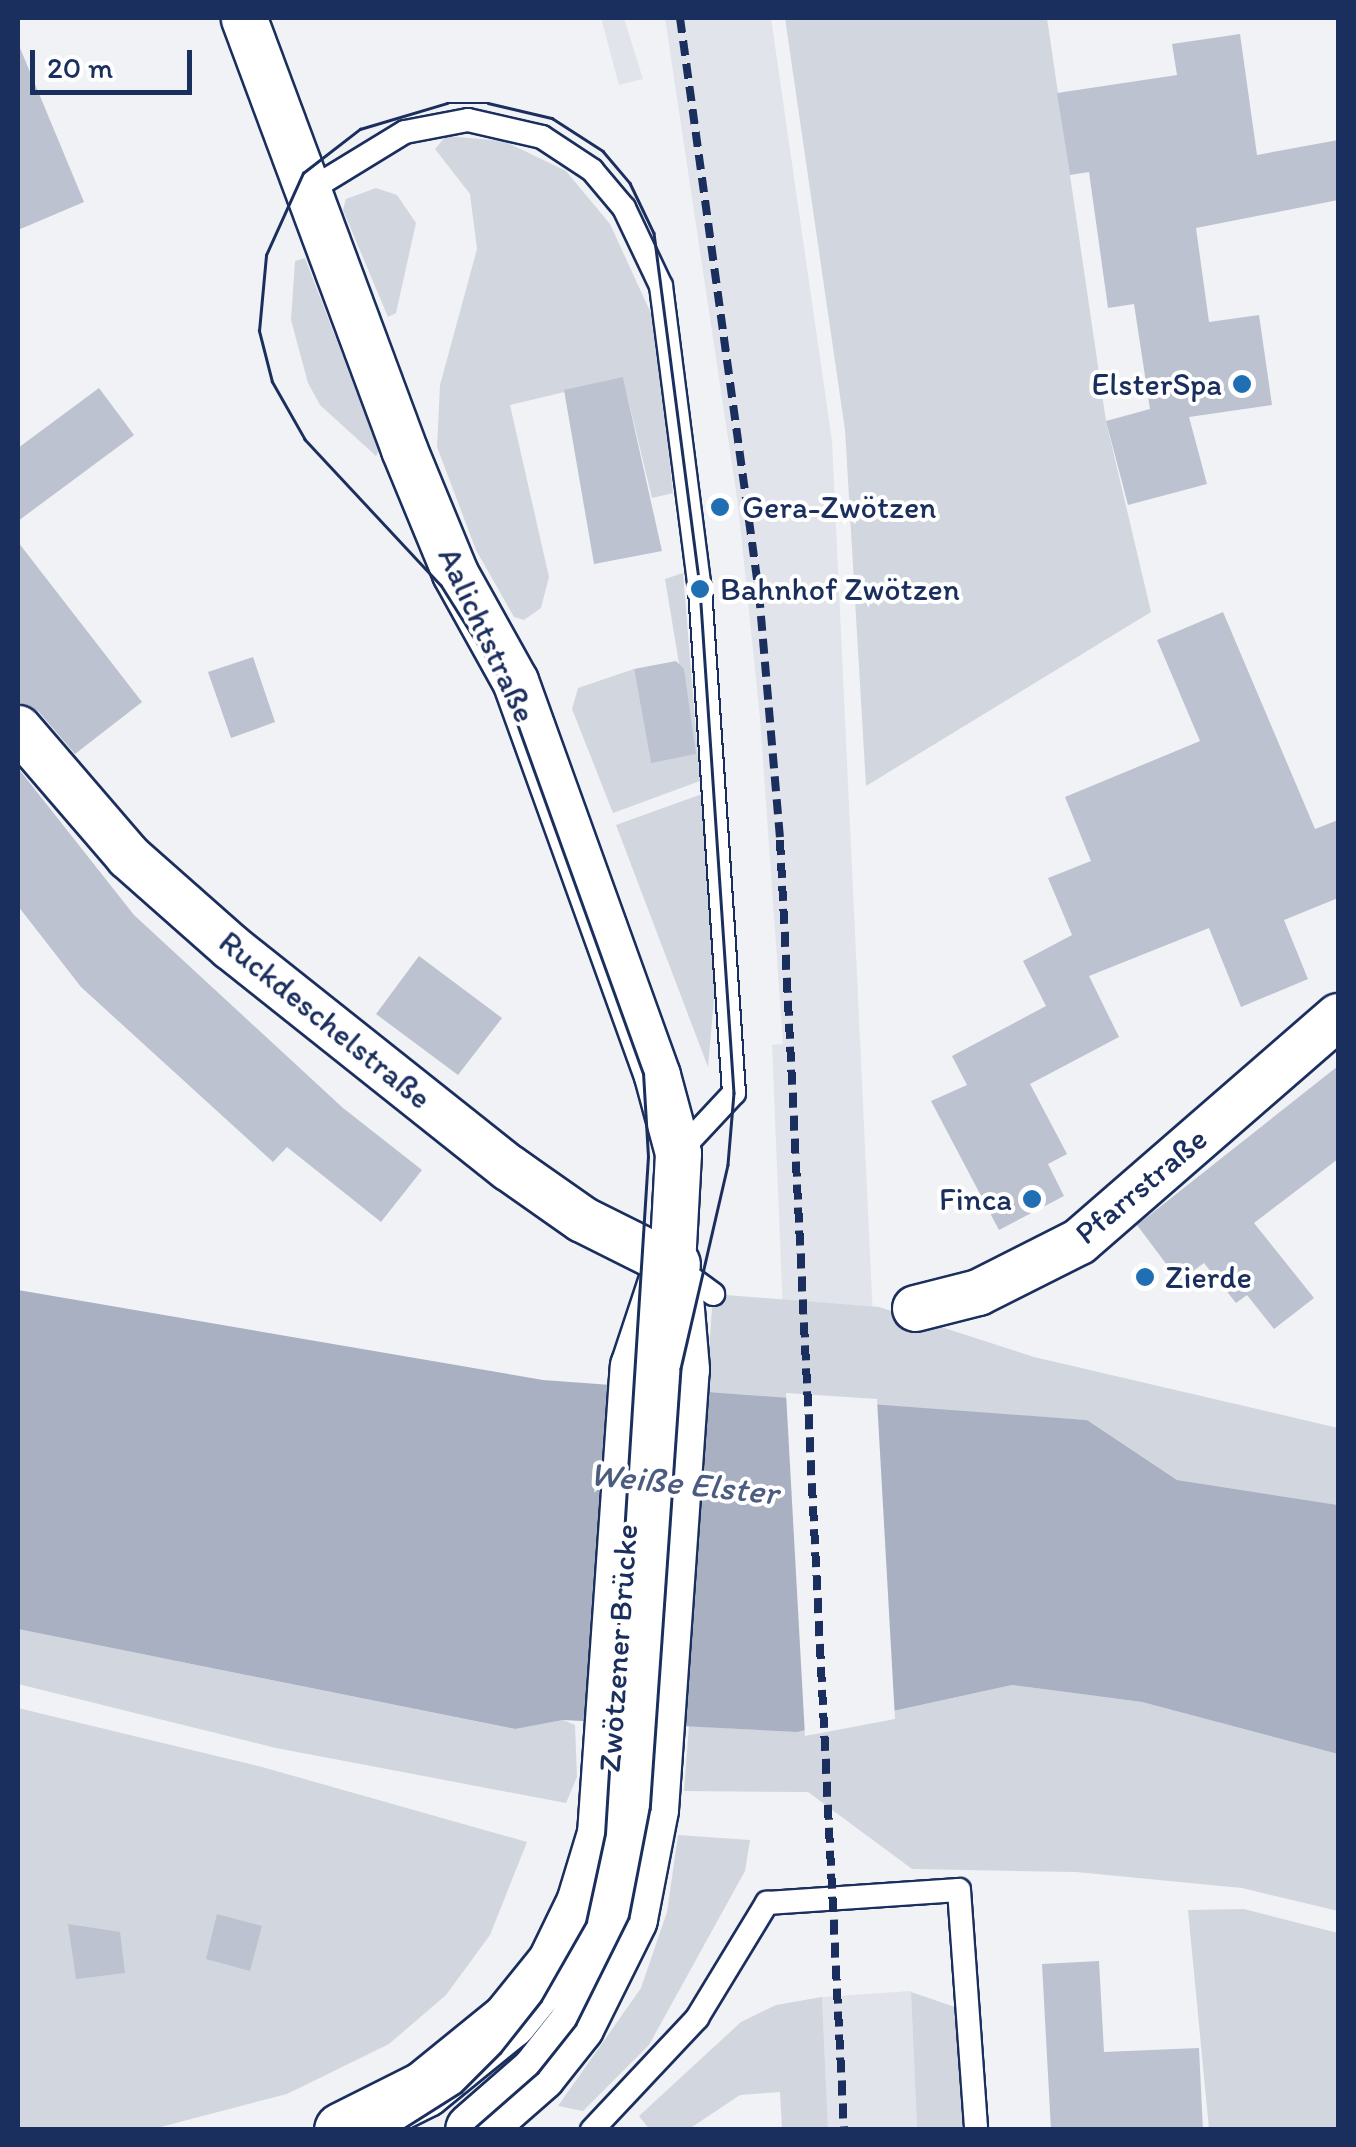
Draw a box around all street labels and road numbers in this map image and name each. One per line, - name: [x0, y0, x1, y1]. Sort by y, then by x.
- street label: Aalichtstraße: [430, 541, 544, 729]
- street label: Ruckdeschelstraße: [211, 923, 439, 1117]
- street label: Pfarrstraße: [1067, 1120, 1215, 1252]
- street label: Zwötzener Brücke: [590, 1523, 646, 1773]

